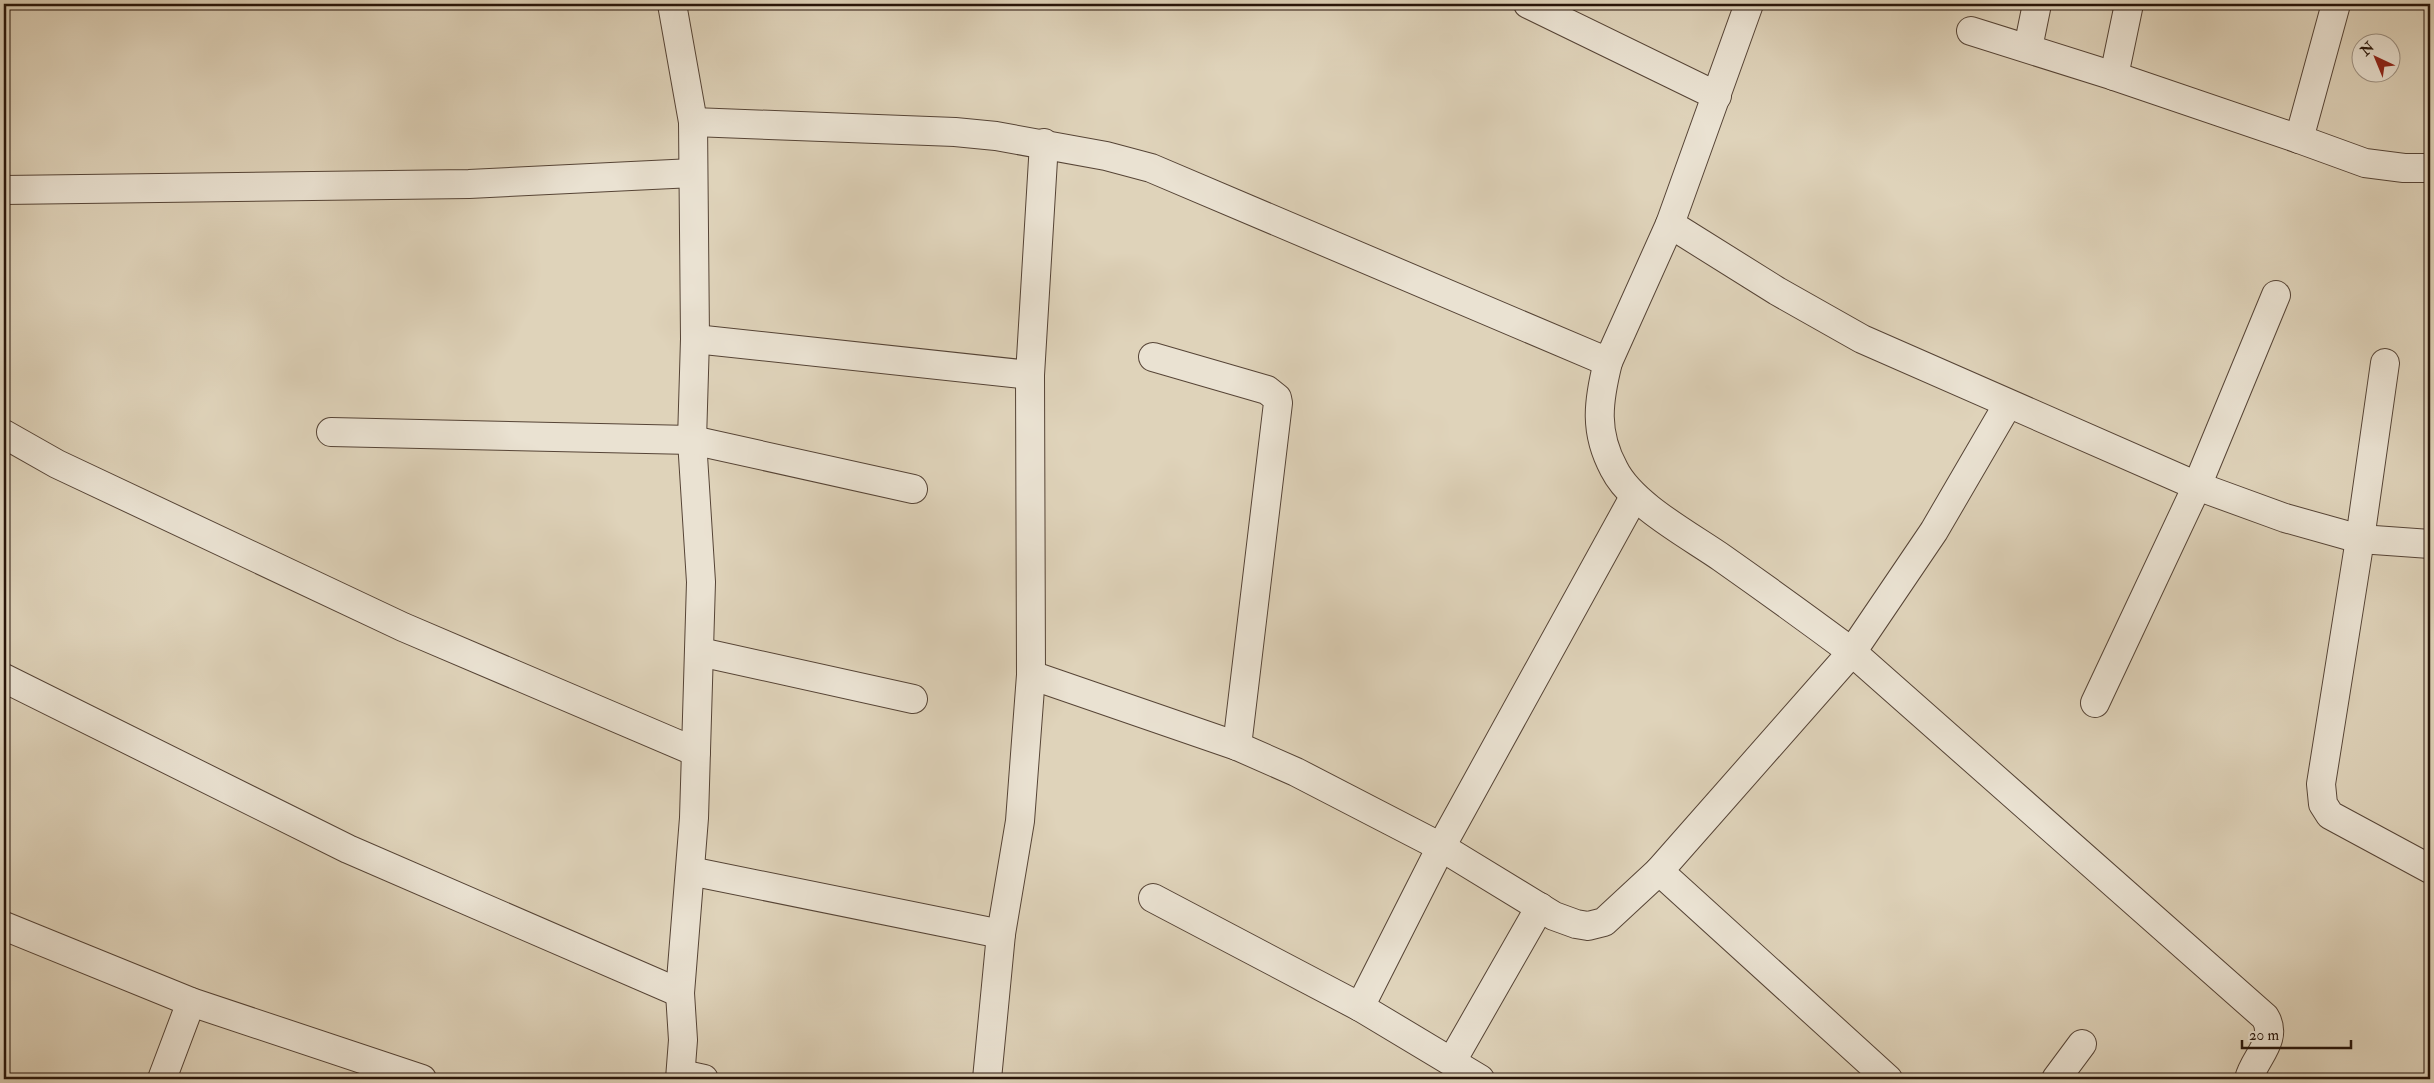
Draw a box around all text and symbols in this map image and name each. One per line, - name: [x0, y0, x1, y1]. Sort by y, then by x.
- north arrow: [2352, 32, 2402, 82]
- text: N: [2356, 38, 2378, 60]
- scale bar: [2242, 1018, 2350, 1050]
- text: 20 m: [2249, 1026, 2279, 1045]

